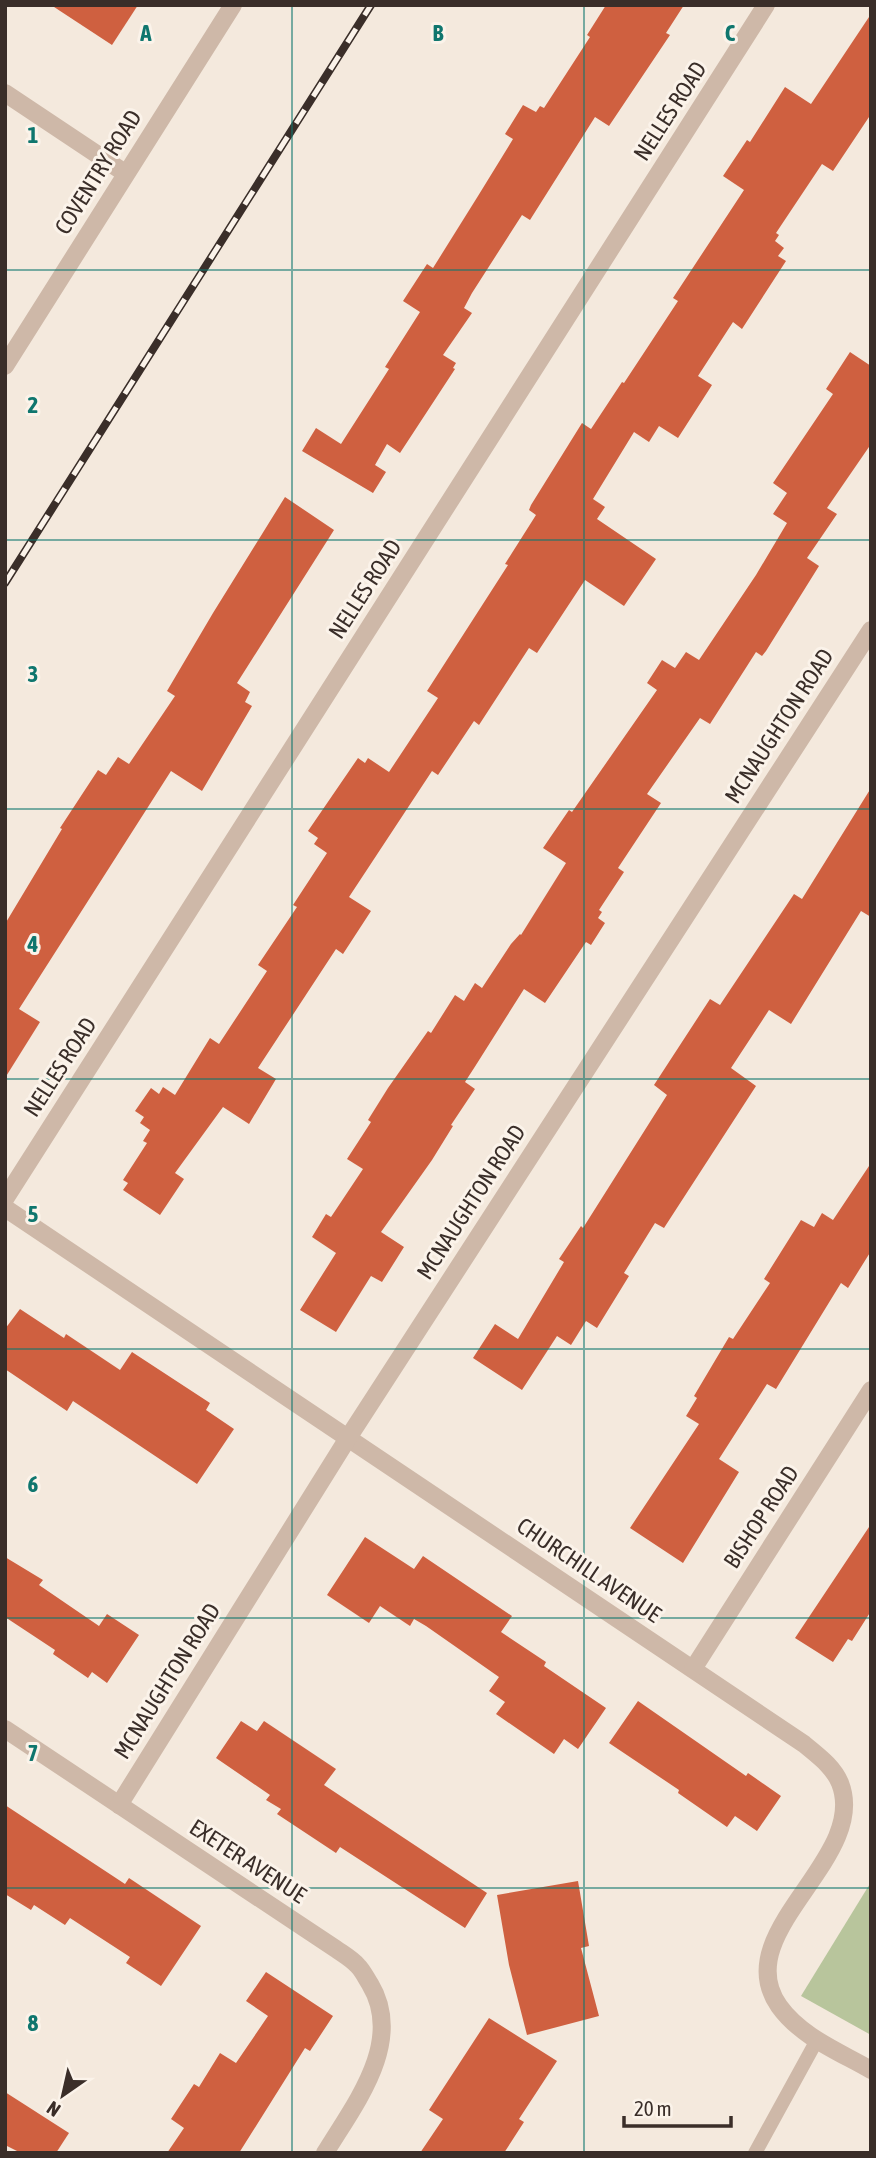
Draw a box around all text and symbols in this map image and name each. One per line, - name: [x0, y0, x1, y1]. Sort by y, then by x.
- text: A: [139, 20, 152, 46]
- text: B: [433, 20, 444, 46]
- text: C: [725, 20, 736, 46]
- street label: NELLES ROAD: [628, 57, 712, 165]
- street label: COVENTRY ROAD: [50, 105, 146, 239]
- text: 1: [28, 122, 39, 148]
- text: 2: [28, 392, 38, 418]
- street label: NELLES ROAD: [323, 535, 407, 643]
- street label: MCNAUGHTON ROAD: [720, 644, 838, 808]
- text: 3: [28, 661, 38, 687]
- text: 4: [27, 931, 39, 957]
- street label: NELLES ROAD: [18, 1013, 102, 1121]
- street label: MCNAUGHTON ROAD: [412, 1120, 530, 1284]
- text: 5: [28, 1201, 39, 1227]
- street label: BISHOP ROAD: [718, 1461, 804, 1573]
- text: 6: [28, 1471, 39, 1497]
- street label: CHURCHILL AVENUE: [512, 1512, 666, 1628]
- street label: MCNAUGHTON ROAD: [109, 1598, 225, 1764]
- text: 7: [28, 1740, 38, 1766]
- street label: EXETER AVENUE: [185, 1814, 311, 1908]
- text: 8: [28, 2010, 39, 2036]
- north arrow: [28, 2060, 98, 2130]
- scale bar: [624, 2084, 731, 2128]
- text: 20 m: [634, 2096, 672, 2120]
- text: N: [43, 2097, 64, 2121]

